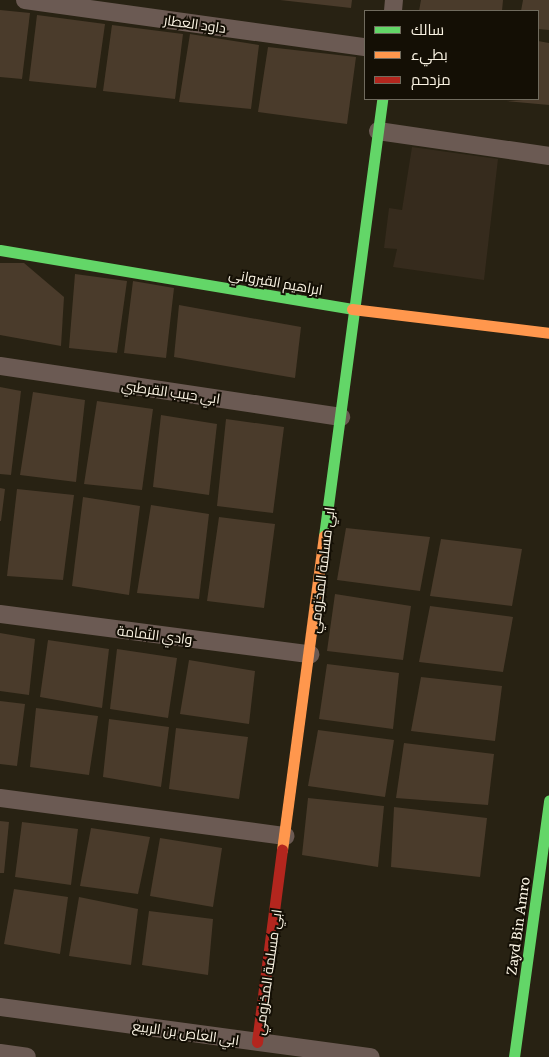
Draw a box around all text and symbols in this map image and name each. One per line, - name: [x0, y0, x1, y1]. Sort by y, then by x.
- street label: داود العطار: [163, 10, 227, 36]
- legend: [364, 10, 539, 100]
- text: سالك: [411, 17, 444, 40]
- text: بطيء: [411, 42, 448, 65]
- text: مزدحم: [411, 67, 451, 90]
- street label: ابراهيم القيرواني: [228, 264, 324, 298]
- street label: ابي حبيب القرطبي: [120, 376, 222, 406]
- street label: ابي مسلمة المخزومي: [305, 506, 337, 634]
- street label: وادي الثمامة: [116, 621, 194, 647]
- street label: Zayd Bin Amro: [502, 876, 532, 976]
- street label: ابي مسلمة المخزومي: [250, 908, 284, 1036]
- street label: ابي العاص بن الربيع: [132, 1016, 240, 1048]

